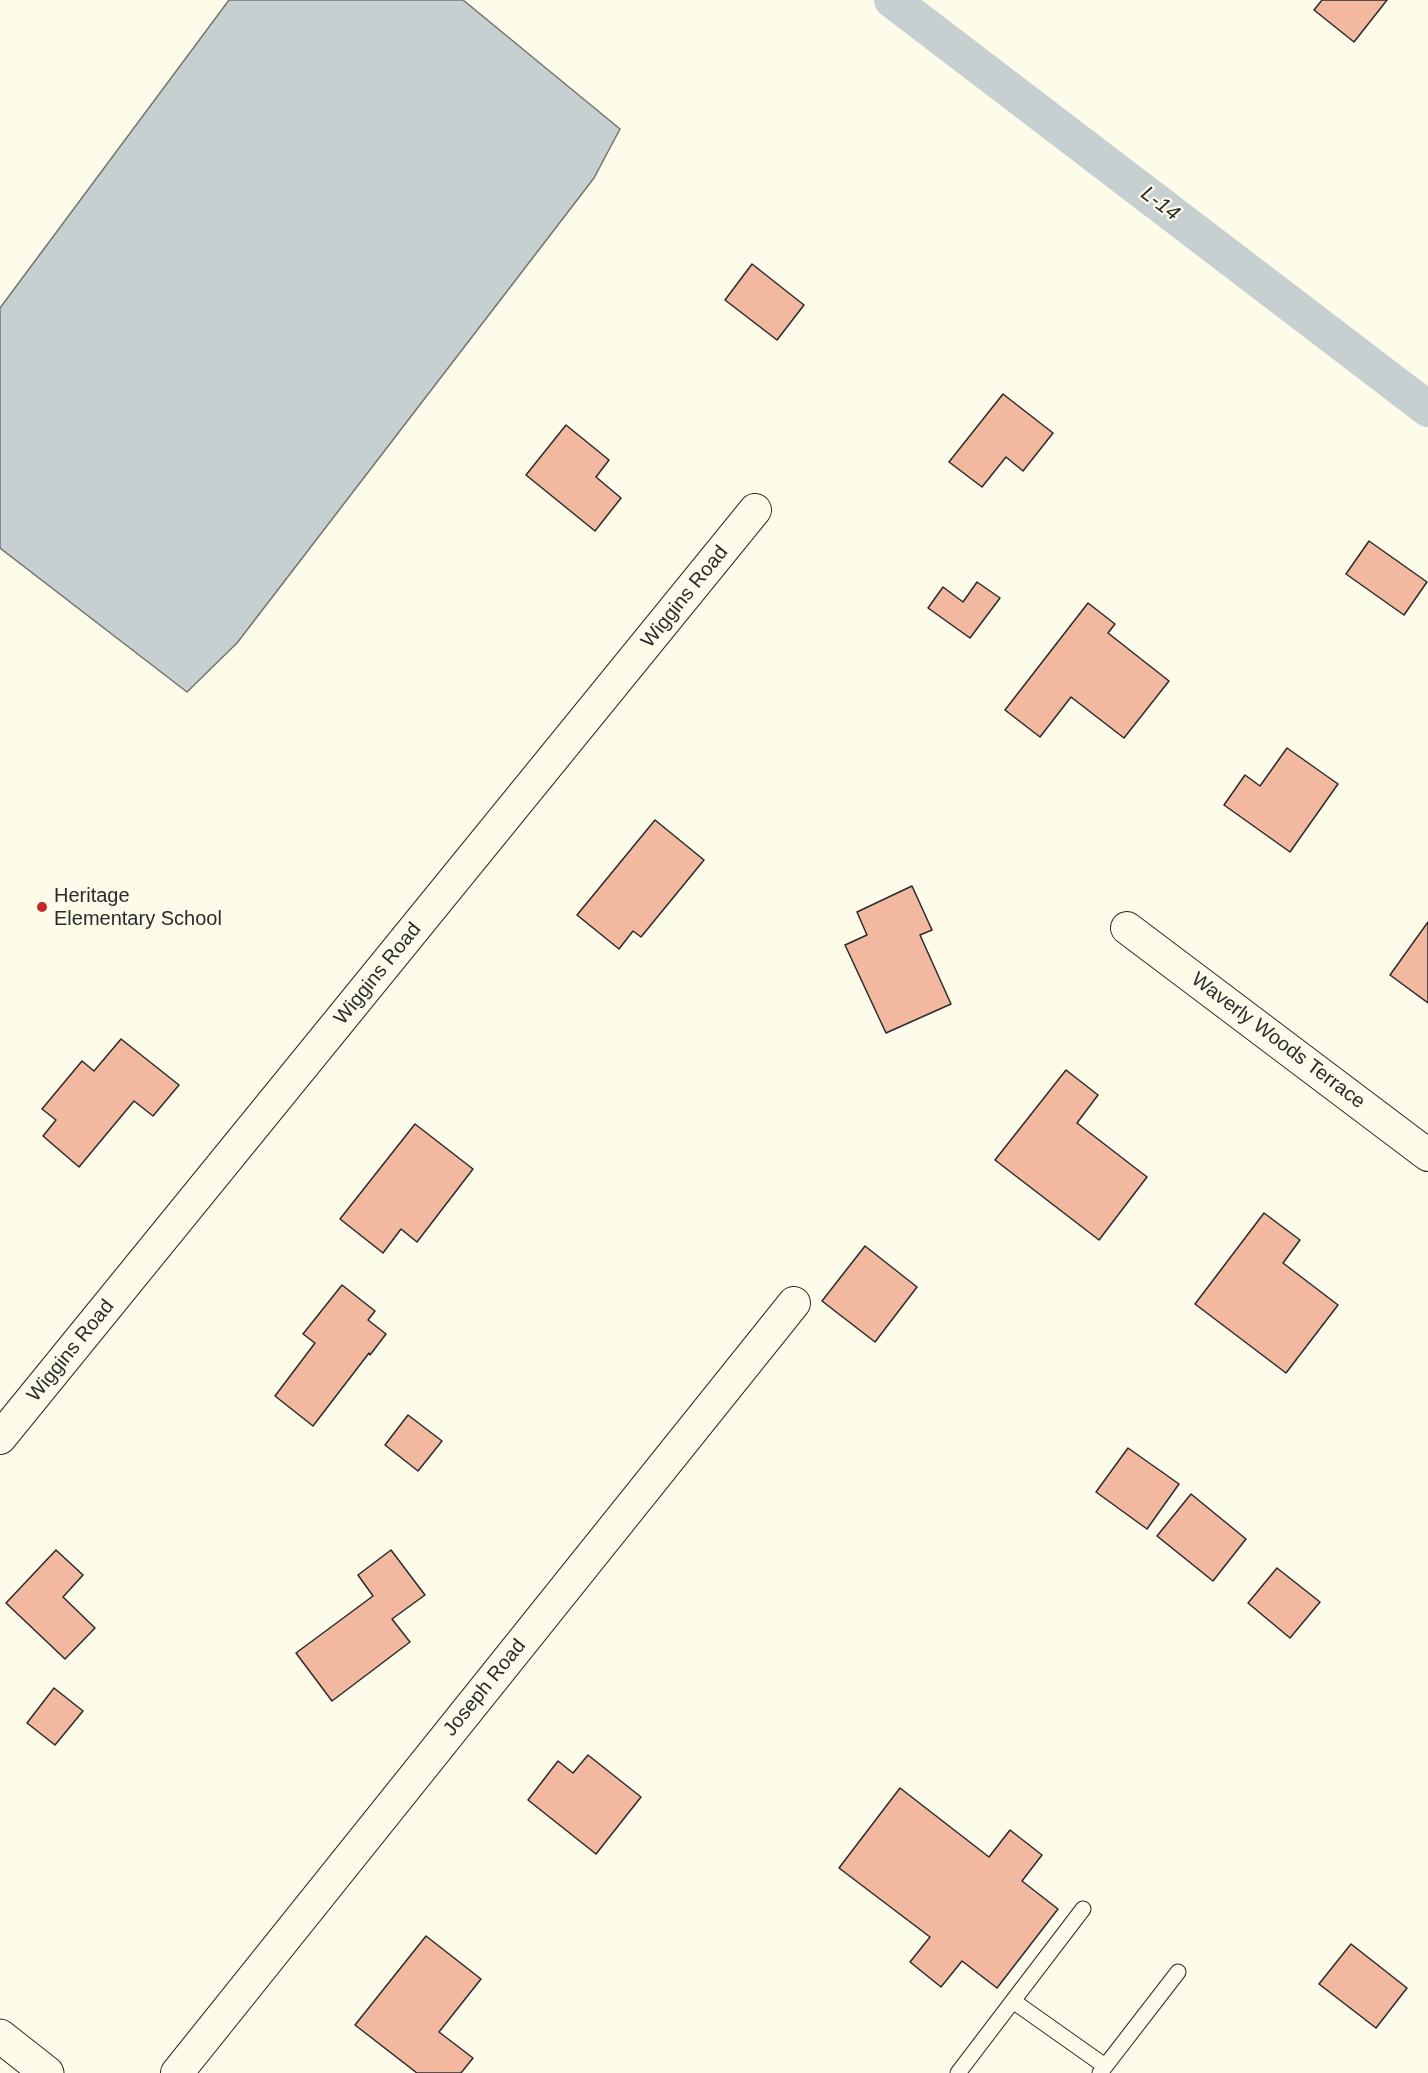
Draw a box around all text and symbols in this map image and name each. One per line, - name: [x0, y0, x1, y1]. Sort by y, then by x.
- water label: L-14: [1136, 181, 1184, 227]
- street label: Wiggins Road: [636, 541, 734, 653]
- place label: Heritage Elementary School: [54, 884, 222, 931]
- marker: Heritage Elementary School: [35, 900, 49, 914]
- street label: Wiggins Road: [329, 918, 427, 1030]
- street label: Waverly Woods Terrace: [1186, 968, 1370, 1114]
- street label: Wiggins Road: [22, 1295, 120, 1407]
- street label: Joseph Road: [439, 1635, 531, 1741]

